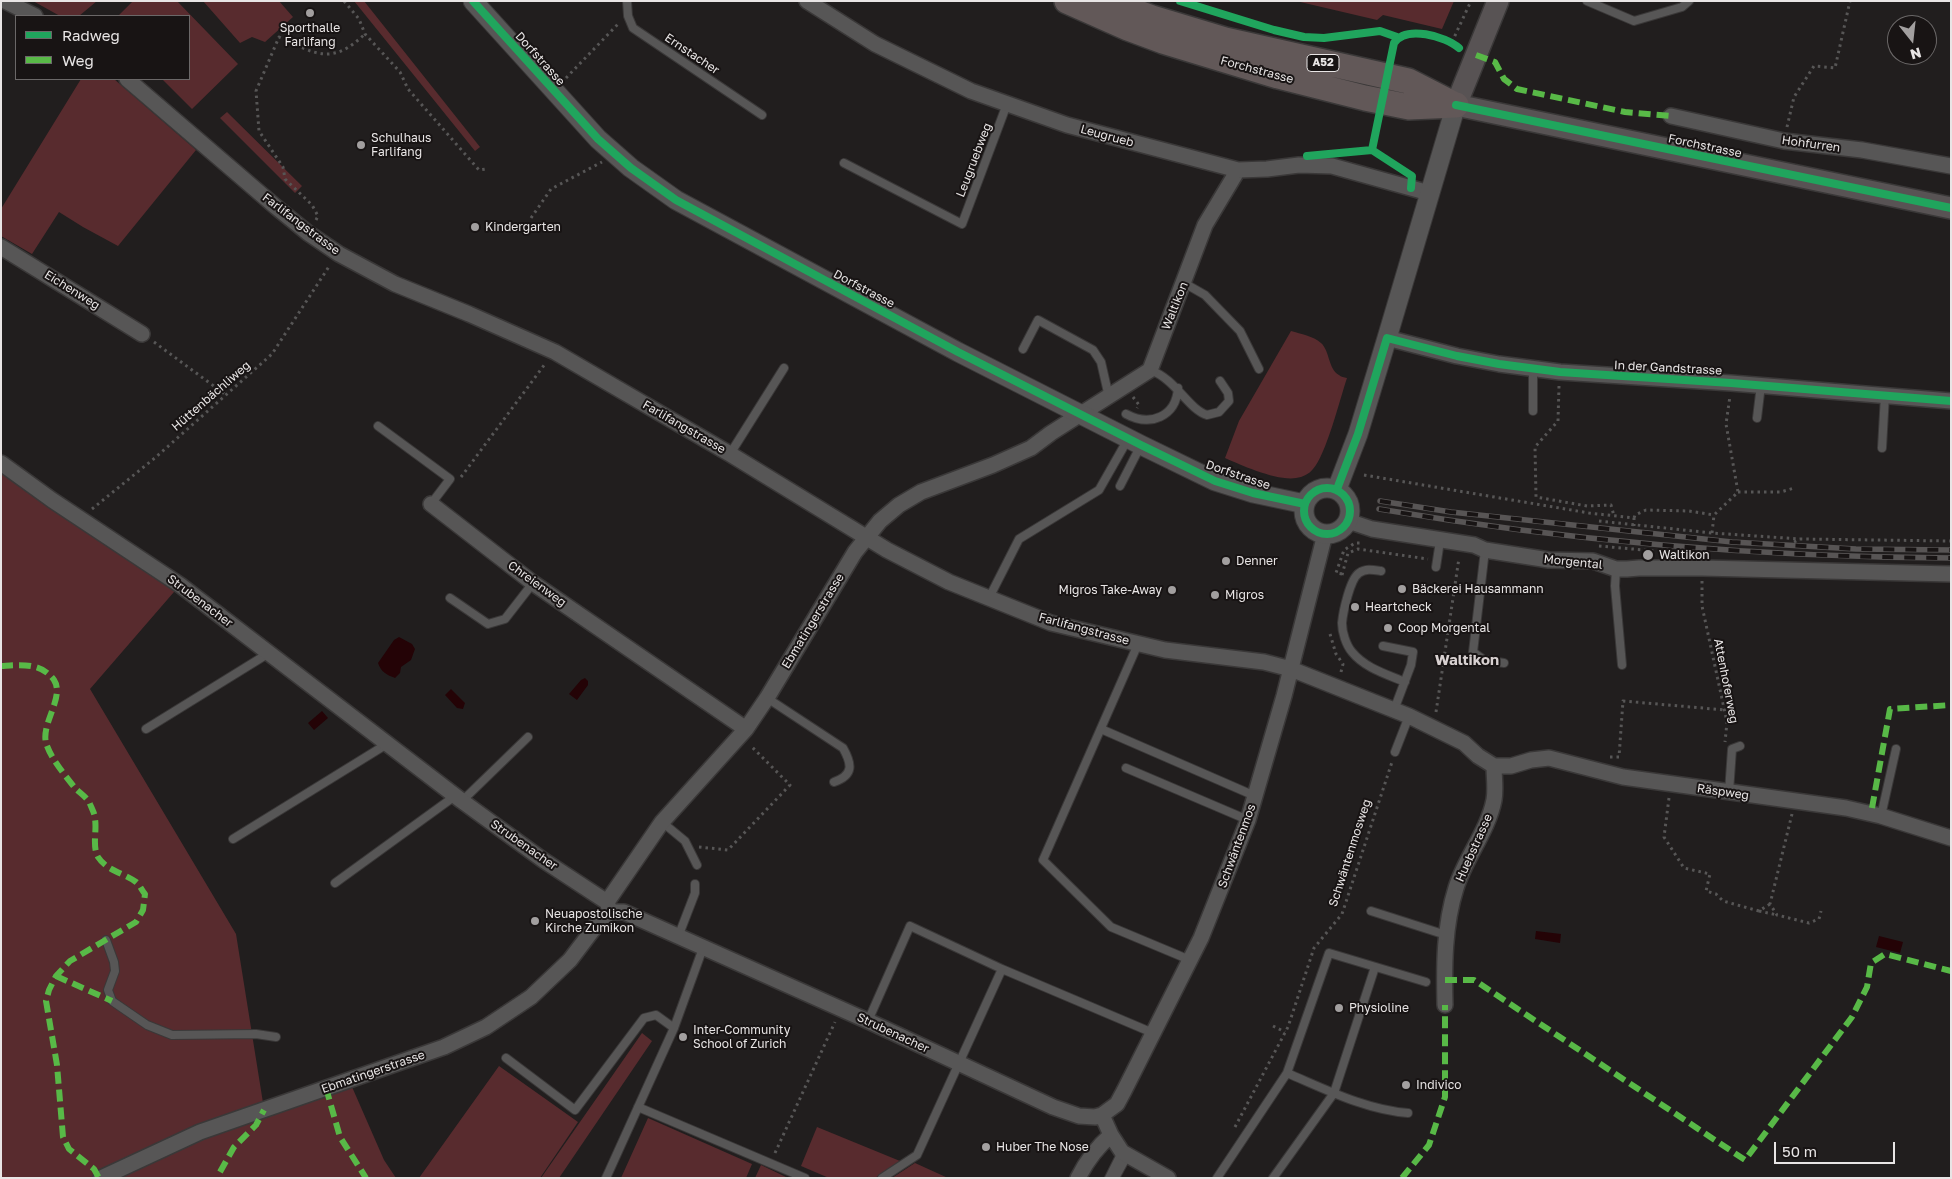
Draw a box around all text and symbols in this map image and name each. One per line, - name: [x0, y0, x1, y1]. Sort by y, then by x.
- marker: Sporthalle Farlifang: [304, 7, 316, 19]
- legend: [15, 15, 190, 80]
- north arrow: [1887, 15, 1937, 65]
- place label: Sporthalle Farlifang: [280, 21, 340, 49]
- text: Radweg: [62, 26, 120, 44]
- street label: Dorfstrasse: [512, 29, 568, 89]
- street label: Ernstacher: [662, 30, 722, 78]
- text: N: [1909, 44, 1923, 64]
- text: Weg: [62, 51, 94, 69]
- street label: Forchstrasse: [1219, 53, 1295, 87]
- road number: A52: [1307, 54, 1339, 72]
- street label: Leugruebweg: [953, 121, 995, 199]
- street label: Leugrueb: [1079, 122, 1135, 150]
- place label: Schulhaus Farlifang: [371, 131, 431, 159]
- street label: Forchstrasse: [1667, 131, 1743, 161]
- street label: Hohfurren: [1781, 133, 1841, 155]
- marker: Schulhaus Farlifang: [355, 139, 367, 151]
- street label: Farlifangstrasse: [259, 190, 343, 258]
- place label: Kindergarten: [485, 220, 561, 234]
- marker: Kindergarten: [469, 221, 481, 233]
- street label: Eichenweg: [42, 267, 102, 313]
- street label: Dorfstrasse: [831, 267, 897, 311]
- street label: Waltikon: [1159, 280, 1191, 332]
- street label: Hüttenbächliweg: [169, 358, 253, 434]
- street label: In der Gandstrasse: [1614, 358, 1722, 378]
- street label: Farlifangstrasse: [640, 397, 728, 457]
- street label: Dorfstrasse: [1204, 457, 1272, 493]
- marker: Waltikon: [1641, 548, 1655, 562]
- place label: Waltikon: [1659, 548, 1710, 562]
- street label: Morgental: [1543, 552, 1603, 572]
- place label: Denner: [1236, 554, 1278, 568]
- marker: Denner: [1220, 555, 1232, 567]
- street label: Chreienweg: [505, 558, 569, 610]
- street label: Ebmatingerstrasse: [779, 571, 847, 671]
- street label: Strubenacher: [164, 572, 236, 630]
- place label: Bäckerei Hausammann: [1412, 582, 1544, 596]
- place label: Migros Take-Away: [1059, 583, 1162, 597]
- marker: Bäckerei Hausammann: [1396, 583, 1408, 595]
- marker: Migros Take-Away: [1166, 584, 1178, 596]
- place label: Migros: [1225, 588, 1264, 602]
- marker: Migros: [1209, 589, 1221, 601]
- place label: Heartcheck: [1365, 600, 1432, 614]
- marker: Heartcheck: [1349, 601, 1361, 613]
- street label: Farlifangstrasse: [1037, 610, 1131, 648]
- place label: Coop Morgental: [1398, 621, 1490, 635]
- marker: Coop Morgental: [1382, 622, 1394, 634]
- street label: Attenhoferweg: [1711, 637, 1741, 725]
- district label: Waltikon: [1435, 651, 1499, 669]
- street label: Räspweg: [1696, 781, 1750, 803]
- street label: Schwäntenmosweg: [1326, 797, 1374, 909]
- street label: Schwäntenmos: [1215, 802, 1259, 890]
- street label: Huebstrasse: [1453, 812, 1495, 884]
- street label: Strubenacher: [488, 817, 560, 873]
- place label: Neuapostolische Kirche Zumikon: [545, 907, 642, 935]
- marker: Neuapostolische Kirche Zumikon: [529, 915, 541, 927]
- place label: Physioline: [1349, 1001, 1409, 1015]
- marker: Physioline: [1333, 1002, 1345, 1014]
- street label: Strubenacher: [855, 1010, 931, 1056]
- place label: Inter-Community School of Zurich: [693, 1023, 791, 1051]
- marker: Inter-Community School of Zurich: [677, 1031, 689, 1043]
- street label: Ebmatingerstrasse: [319, 1048, 427, 1096]
- place label: Indivico: [1416, 1078, 1461, 1092]
- marker: Indivico: [1400, 1079, 1412, 1091]
- scale bar: [1777, 1132, 1898, 1164]
- place label: Huber The Nose: [996, 1140, 1089, 1154]
- marker: Huber The Nose: [980, 1141, 992, 1153]
- text: 50 m: [1782, 1142, 1817, 1160]

